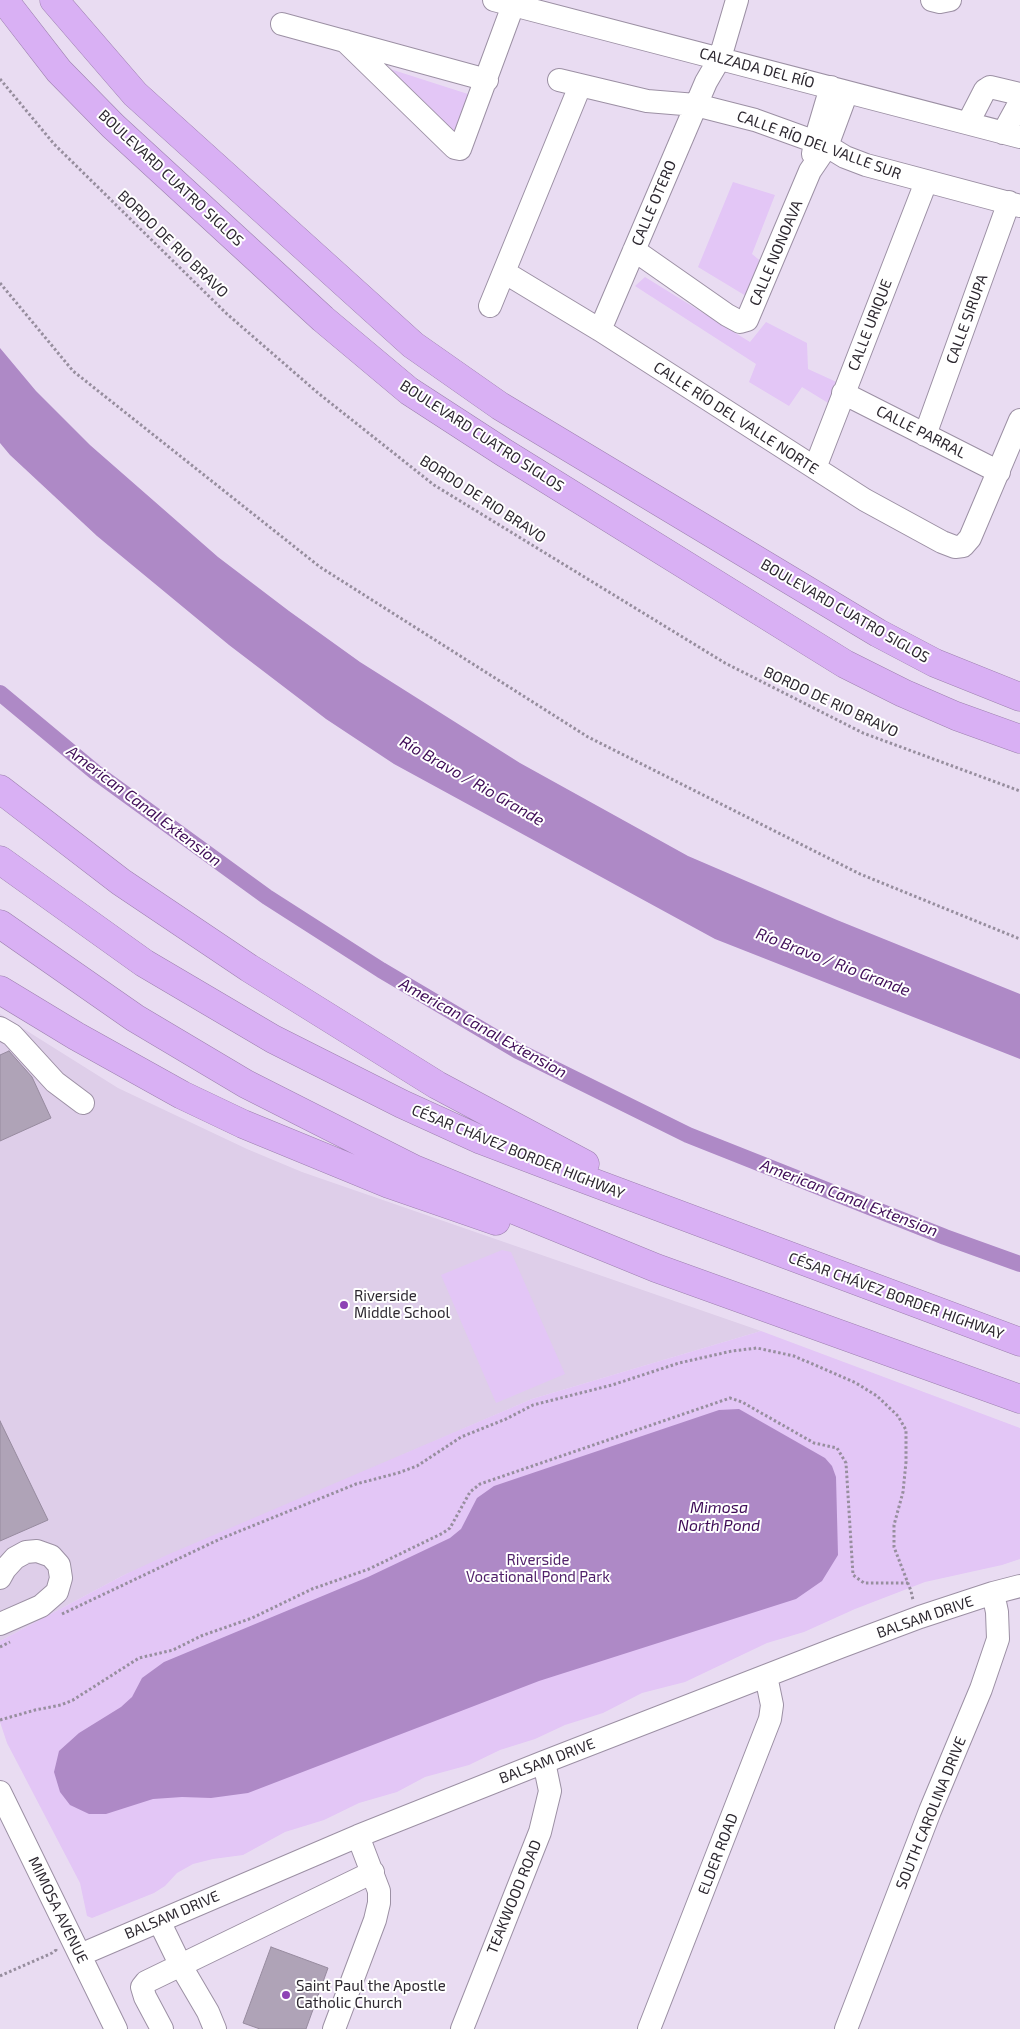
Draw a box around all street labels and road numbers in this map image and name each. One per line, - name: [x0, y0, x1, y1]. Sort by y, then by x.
- street label: CALZADA DEL RÍO: [697, 44, 817, 92]
- street label: BOULEVARD CUATRO SIGLOS: [95, 106, 247, 250]
- street label: CALLE RÍO DEL VALLE SUR: [734, 107, 904, 183]
- street label: CALLE OTERO: [628, 157, 680, 249]
- street label: BORDO DE RIO BRAVO: [114, 187, 232, 301]
- street label: CALLE NONOAVA: [746, 197, 806, 309]
- street label: CALLE SIRUPA: [942, 272, 992, 366]
- street label: CALLE URIQUE: [844, 277, 896, 373]
- street label: CALLE RÍO DEL VALLE NORTE: [650, 358, 822, 478]
- street label: BOULEVARD CUATRO SIGLOS: [397, 376, 567, 496]
- street label: CALLE PARRAL: [873, 402, 969, 462]
- street label: BORDO DE RIO BRAVO: [417, 452, 549, 546]
- street label: BOULEVARD CUATRO SIGLOS: [757, 555, 933, 667]
- street label: BORDO DE RIO BRAVO: [761, 663, 901, 741]
- street label: CÉSAR CHÁVEZ BORDER HIGHWAY: [409, 1101, 627, 1203]
- street label: CÉSAR CHÁVEZ BORDER HIGHWAY: [786, 1249, 1006, 1343]
- street label: BALSAM DRIVE: [874, 1592, 976, 1642]
- street label: BALSAM DRIVE: [496, 1734, 598, 1788]
- street label: SOUTH CAROLINA DRIVE: [892, 1734, 970, 1892]
- street label: ELDER ROAD: [694, 1811, 742, 1897]
- street label: TEAKWOOD ROAD: [483, 1837, 545, 1957]
- street label: MIMOSA AVENUE: [24, 1854, 92, 1966]
- street label: BALSAM DRIVE: [122, 1887, 222, 1943]

